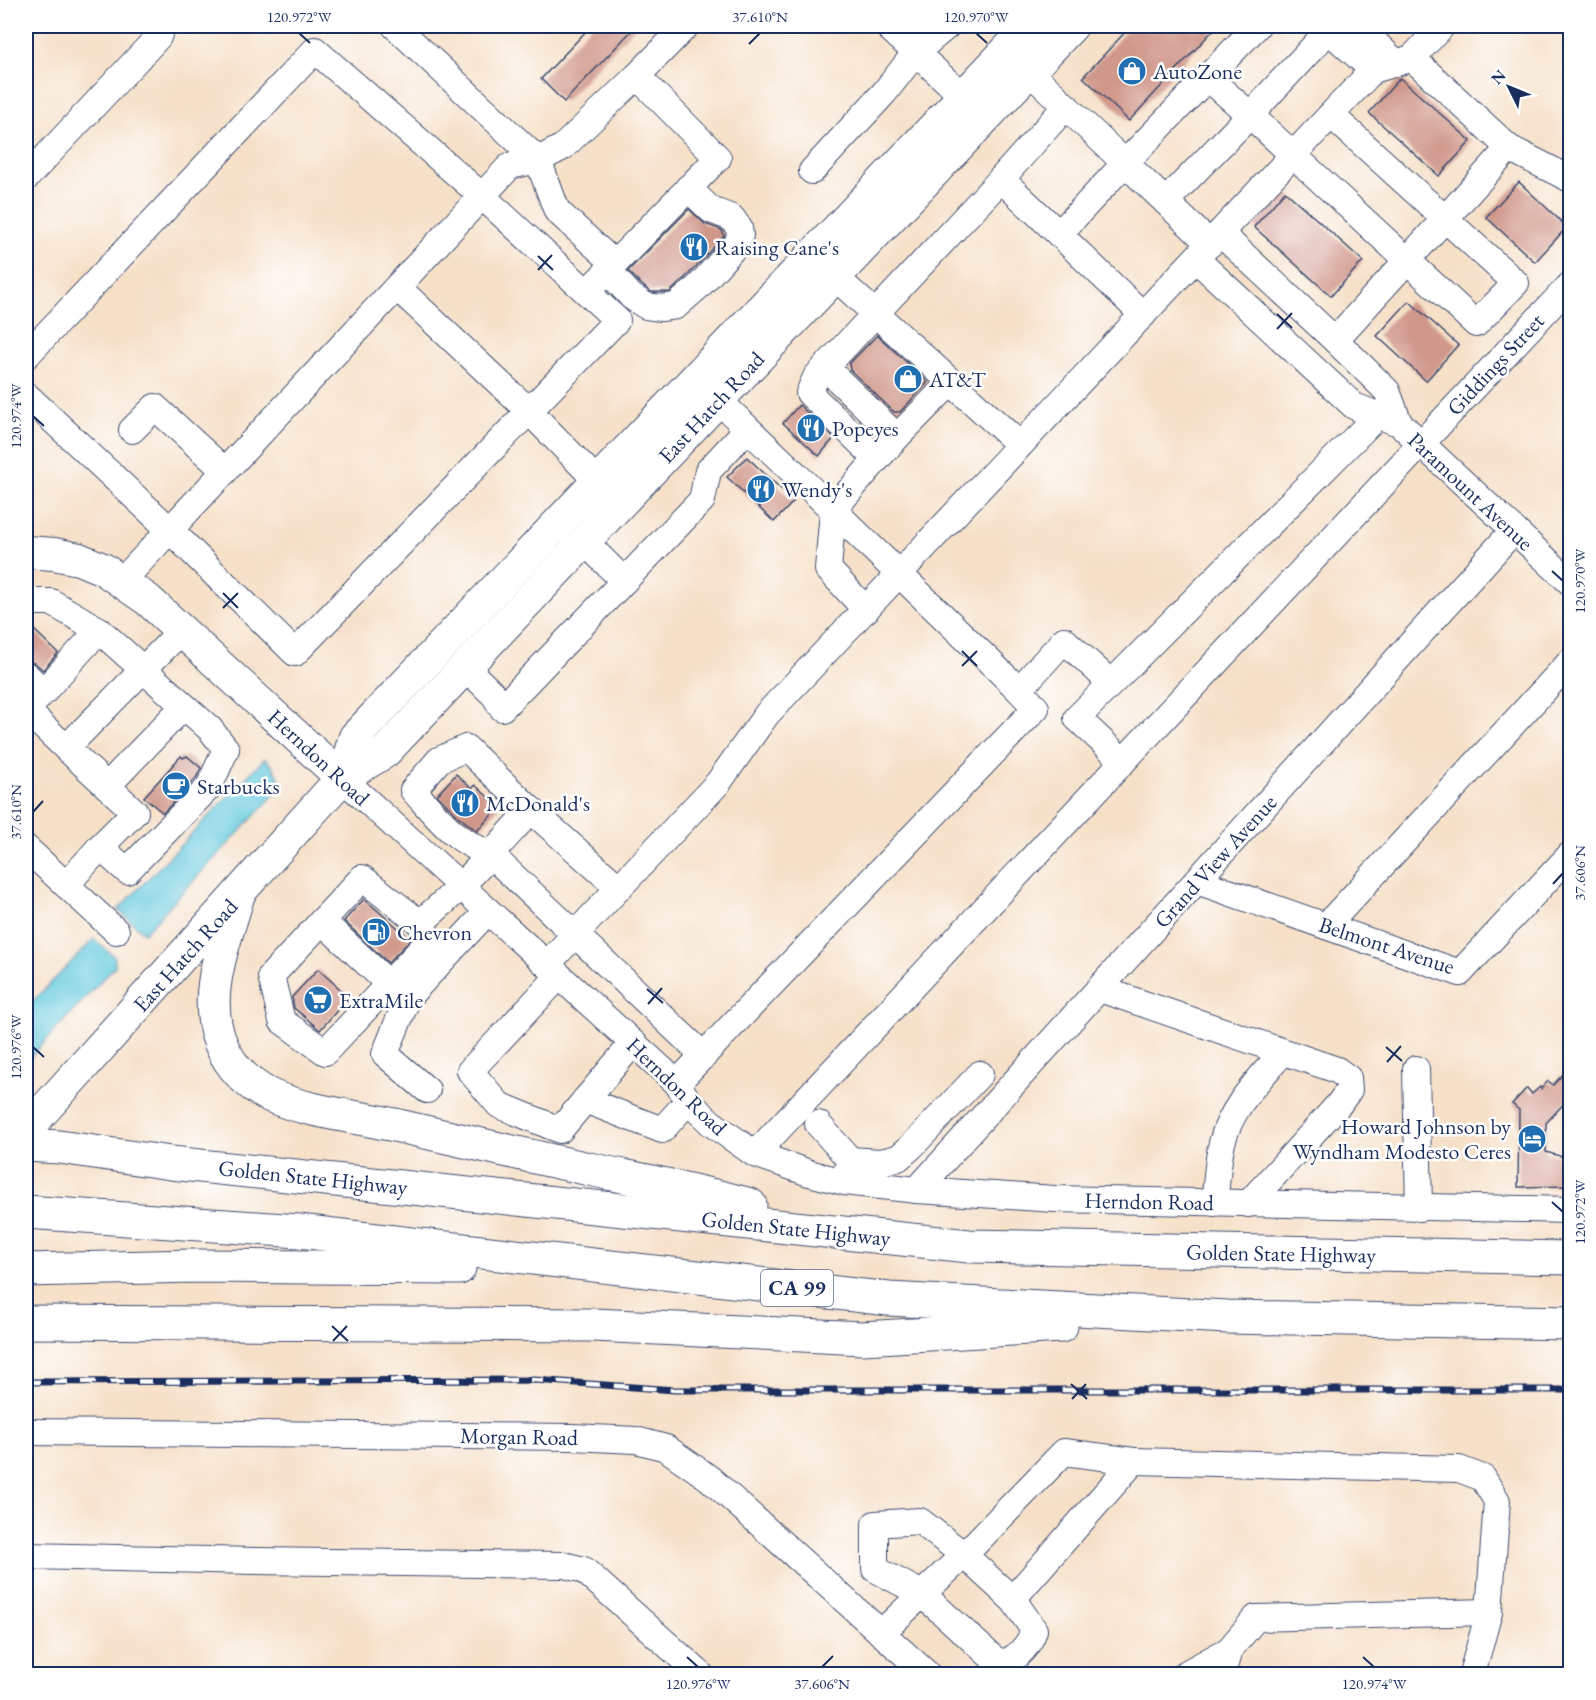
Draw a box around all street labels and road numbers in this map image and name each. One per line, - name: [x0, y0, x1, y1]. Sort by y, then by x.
- street label: Giddings Street: [1440, 307, 1550, 422]
- street label: East Hatch Road: [652, 344, 771, 470]
- street label: Paramount Avenue: [1402, 426, 1540, 557]
- street label: Herndon Road: [261, 703, 377, 813]
- street label: Grand View Avenue: [1148, 788, 1283, 934]
- street label: East Hatch Road: [127, 892, 245, 1018]
- street label: Belmont Avenue: [1315, 910, 1459, 981]
- street label: Herndon Road: [620, 1031, 734, 1142]
- street label: Golden State Highway: [217, 1153, 409, 1202]
- street label: Herndon Road: [1084, 1186, 1215, 1217]
- street label: Golden State Highway: [700, 1204, 892, 1253]
- street label: Golden State Highway: [1186, 1237, 1377, 1270]
- road number: CA 99: [761, 1270, 833, 1306]
- street label: Morgan Road: [460, 1421, 579, 1452]

